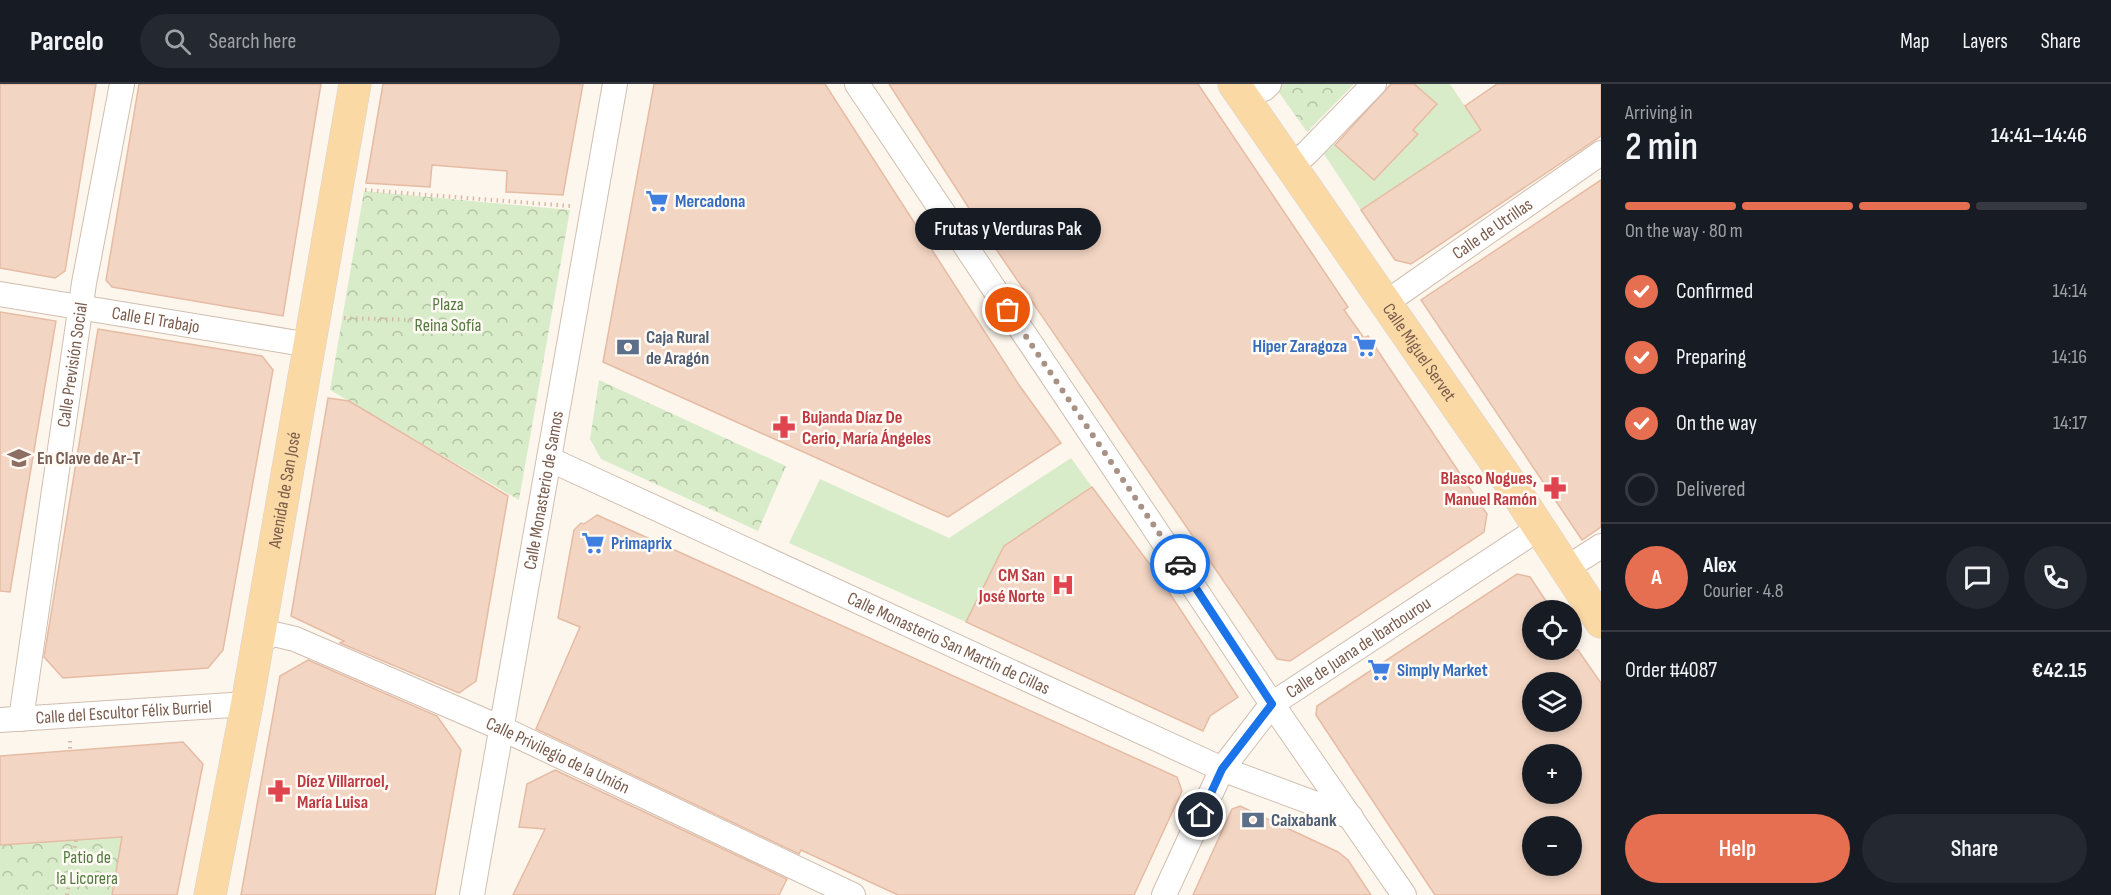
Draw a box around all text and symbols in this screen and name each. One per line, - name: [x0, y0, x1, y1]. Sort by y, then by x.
- search box: [140, 14, 560, 68]
- text: Parcelo: [30, 25, 104, 58]
- icon: search: [161, 25, 194, 58]
- text: Search here: [209, 28, 296, 55]
- text: Map: [1900, 29, 1929, 54]
- text: Layers: [1962, 29, 2008, 54]
- text: Share: [2041, 29, 2081, 54]
- text: Arriving in: [1625, 101, 1693, 125]
- text: 14:41–14:46: [1991, 122, 2087, 149]
- text: 2 min: [1625, 124, 1698, 171]
- supermarket icon: Mercadona: [644, 188, 670, 214]
- place label: Mercadona: [675, 191, 745, 212]
- street label: Calle de Utrillas: [1448, 193, 1536, 264]
- callout: Frutas y Verduras Pak: [915, 208, 1101, 250]
- text: Frutas y Verduras Pak: [934, 217, 1082, 241]
- text: On the way · 80 m: [1625, 219, 1743, 243]
- icon: check: [1625, 275, 1658, 308]
- text: Confirmed: [1676, 278, 1753, 305]
- text: 14:14: [2053, 279, 2087, 303]
- pin: [982, 284, 1033, 335]
- icon: bag: [991, 293, 1024, 326]
- park label: Plaza Reina Sofía: [415, 294, 481, 336]
- street label: Calle Miguel Servet: [1378, 299, 1461, 405]
- street label: Calle Previsión Social: [53, 301, 92, 429]
- street label: Calle El Trabajo: [110, 302, 201, 337]
- place label: Caja Rural de Aragón: [646, 327, 709, 369]
- supermarket icon: Hiper Zaragoza: [1352, 333, 1378, 359]
- bank icon: Caja Rural de Aragón: [615, 334, 641, 360]
- place label: Hiper Zaragoza: [1253, 336, 1347, 357]
- icon: check: [1625, 341, 1658, 374]
- text: Preparing: [1676, 344, 1746, 371]
- text: 14:16: [2052, 345, 2087, 369]
- place label: Bujanda Díaz De Cerio, María Ángeles: [802, 407, 931, 449]
- icon: check: [1625, 407, 1658, 440]
- street label: Calle Monasterio de Samos: [519, 409, 568, 571]
- text: On the way: [1676, 410, 1757, 437]
- text: 14:17: [2053, 411, 2087, 435]
- pharmacy icon: Bujanda Díaz De Cerio, María Ángeles: [771, 414, 797, 440]
- street label: Avenida de San José: [264, 430, 305, 551]
- school or university icon: En Clave de Ar-T: [6, 445, 32, 471]
- place label: En Clave de Ar-T: [37, 448, 140, 469]
- place label: Blasco Nogues, Manuel Ramón: [1441, 468, 1537, 510]
- pharmacy icon: Blasco Nogues, Manuel Ramón: [1542, 475, 1568, 501]
- text: Delivered: [1676, 476, 1745, 503]
- supermarket icon: Primaprix: [580, 530, 606, 556]
- place label: Primaprix: [611, 533, 673, 554]
- courier: [1150, 534, 1210, 594]
- button: chat: [1946, 546, 2009, 609]
- button: phone: [2024, 546, 2087, 609]
- icon: car: [1164, 548, 1197, 581]
- text: Alex: [1703, 552, 1736, 579]
- text: A: [1651, 564, 1662, 591]
- place label: CM San José Norte: [978, 565, 1045, 607]
- hospital icon: CM San José Norte: [1050, 572, 1076, 598]
- text: Courier · 4.8: [1703, 579, 1784, 603]
- street label: Calle Monasterio San Martín de Cillas: [844, 587, 1053, 699]
- street label: Calle de Juana de Ibarbourou: [1282, 592, 1435, 702]
- map controls: [1522, 600, 1582, 876]
- button: locate: [1522, 600, 1582, 660]
- supermarket icon: Simply Market: [1366, 657, 1392, 683]
- text: Order #4087: [1625, 657, 1717, 684]
- text: €42.15: [2032, 657, 2087, 684]
- place label: Simply Market: [1397, 660, 1488, 681]
- button: layers: [1522, 672, 1582, 732]
- street label: Calle del Escultor Félix Burriel: [35, 696, 212, 728]
- street label: Calle Privilegio de la Unión: [483, 712, 633, 798]
- button: +: [1522, 744, 1582, 804]
- place label: Díez Villarroel, María Luisa: [297, 771, 389, 813]
- pharmacy icon: Díez Villarroel, María Luisa: [266, 778, 292, 804]
- pin: [1175, 789, 1226, 840]
- icon: home: [1184, 798, 1217, 831]
- bank icon: Caixabank: [1240, 807, 1266, 833]
- place label: Caixabank: [1271, 810, 1337, 831]
- button: Help: [1625, 814, 1850, 883]
- button: Share: [1862, 814, 2087, 883]
- button: −: [1522, 816, 1582, 876]
- park label: Patio de la Licorera: [56, 847, 118, 889]

